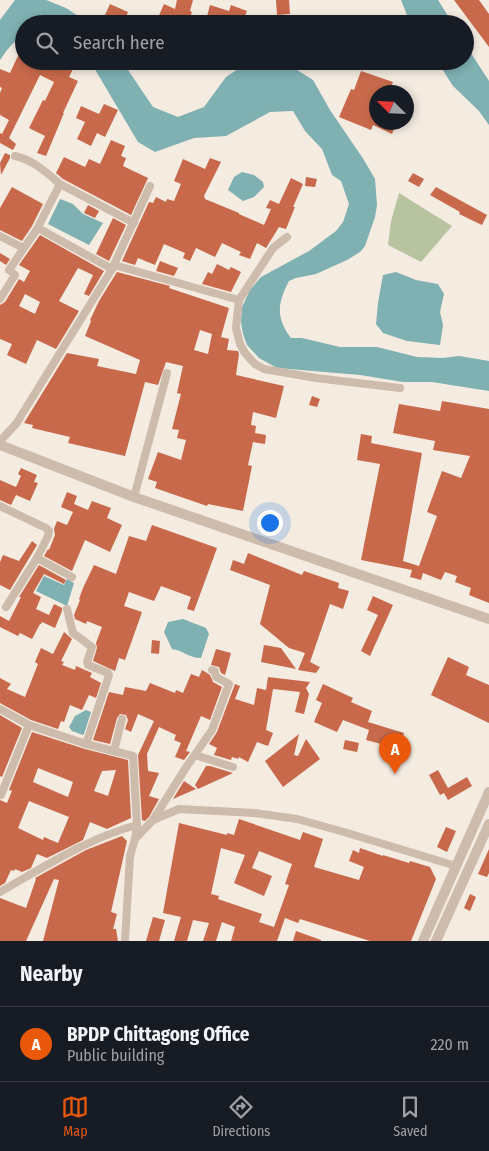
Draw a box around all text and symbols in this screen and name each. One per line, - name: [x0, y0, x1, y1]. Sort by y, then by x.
- search box: [15, 15, 474, 70]
- icon: search: [33, 29, 61, 57]
- text: Search here: [73, 31, 165, 54]
- north arrow: [369, 85, 414, 130]
- your location: [257, 510, 283, 536]
- pin: A: [379, 733, 411, 774]
- text: Nearby: [20, 961, 82, 987]
- text: BPDP Chittagong Office: [67, 1023, 249, 1046]
- text: A: [32, 1035, 40, 1054]
- text: 220 m: [430, 1035, 469, 1054]
- text: Public building: [67, 1046, 164, 1065]
- tab: Map: [61, 1093, 89, 1140]
- tab: Directions: [212, 1093, 270, 1140]
- tab: Saved: [393, 1093, 428, 1140]

